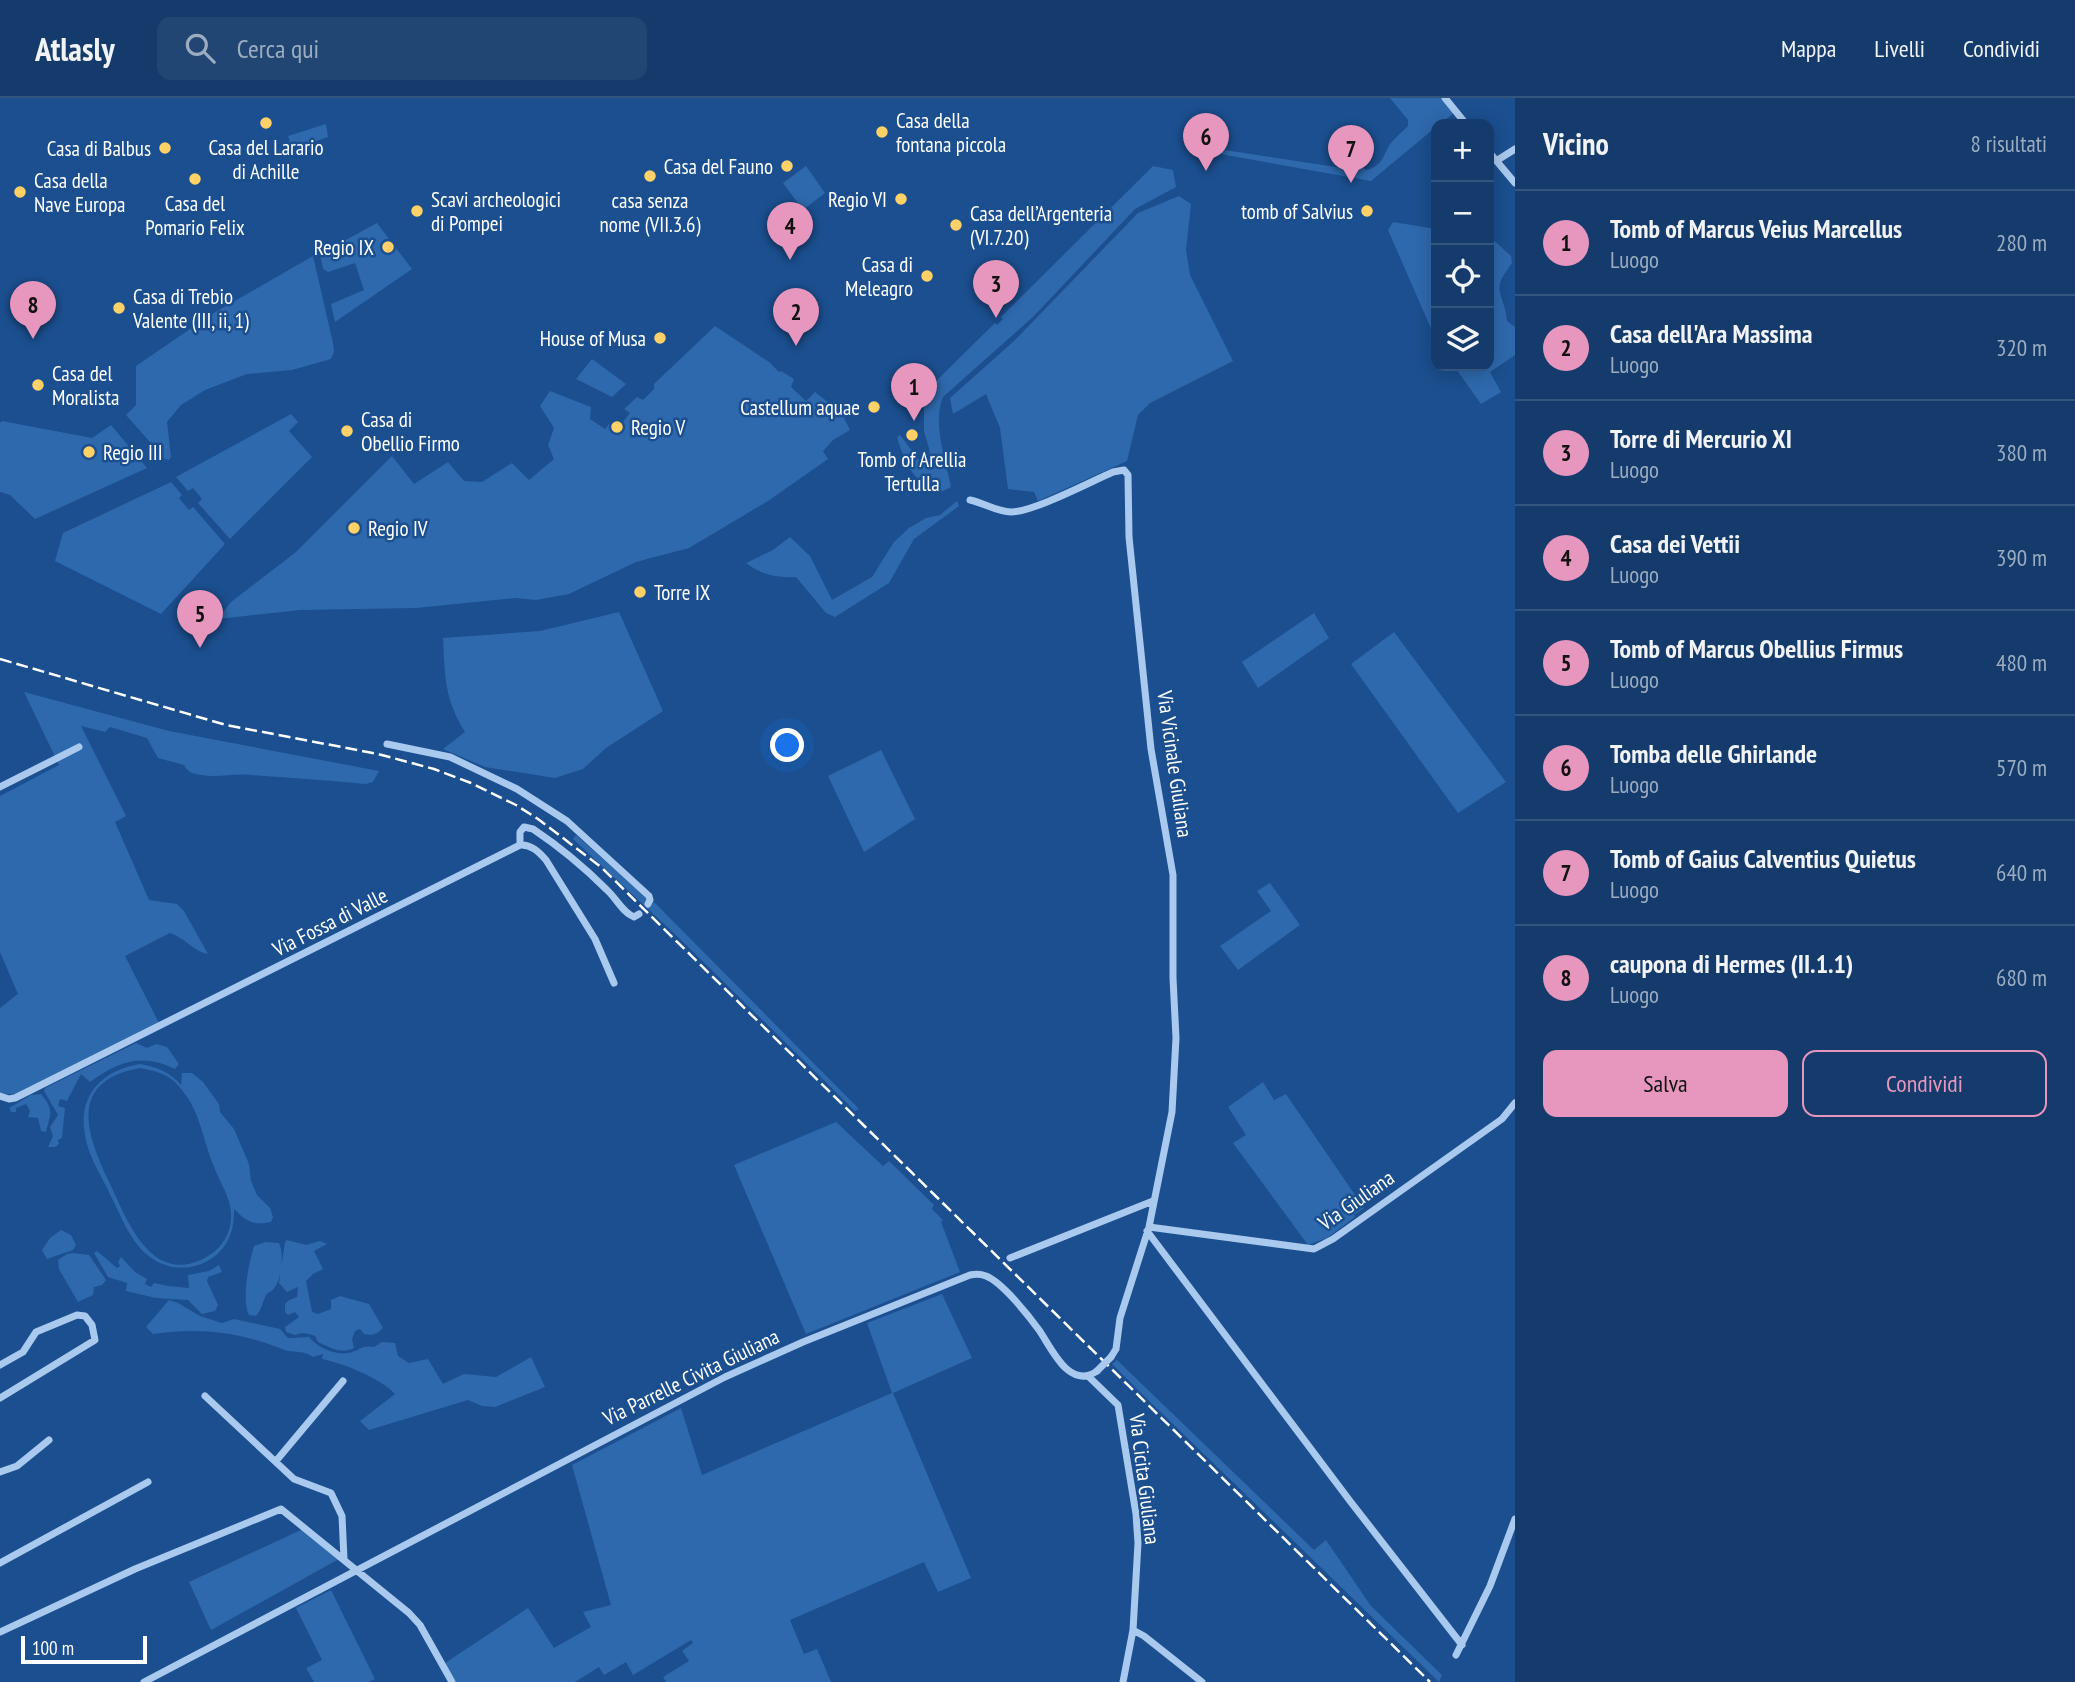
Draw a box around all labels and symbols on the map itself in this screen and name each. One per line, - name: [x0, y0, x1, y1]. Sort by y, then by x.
- place label: Casa della fontana piccola: [896, 107, 1006, 158]
- pin: 6: [1183, 113, 1229, 171]
- marker: Casa del Larario di Achille: [258, 115, 274, 131]
- marker: Casa della fontana piccola: [874, 124, 890, 140]
- pin: 7: [1328, 125, 1374, 183]
- place label: Casa del Larario di Achille: [208, 134, 324, 185]
- place label: Casa di Balbus: [47, 135, 151, 162]
- marker: Casa di Balbus: [157, 140, 173, 156]
- place label: Casa del Fauno: [664, 153, 773, 180]
- marker: Casa del Fauno: [779, 158, 795, 174]
- place label: Casa della Nave Europa: [34, 167, 125, 218]
- marker: casa senza nome (VII.3.6): [642, 168, 658, 184]
- marker: Casa del Pomario Felix: [187, 171, 203, 187]
- marker: Casa della Nave Europa: [12, 184, 28, 200]
- place label: Scavi archeologici di Pompei: [431, 186, 561, 237]
- place label: Regio VI: [828, 186, 887, 213]
- place label: casa senza nome (VII.3.6): [600, 187, 700, 238]
- place label: Casa del Pomario Felix: [145, 190, 245, 241]
- marker: Regio VI: [893, 191, 909, 207]
- place label: tomb of Salvius: [1241, 198, 1353, 225]
- place label: Casa dell’Argenteria (VI.7.20): [970, 200, 1112, 251]
- pin: 4: [767, 202, 813, 260]
- marker: Scavi archeologici di Pompei: [409, 203, 425, 219]
- marker: tomb of Salvius: [1359, 203, 1375, 219]
- marker: Casa dell’Argenteria (VI.7.20): [948, 217, 964, 233]
- place label: Regio IX: [314, 234, 374, 261]
- marker: Regio IX: [380, 239, 396, 255]
- place label: Casa di Meleagro: [845, 251, 913, 302]
- pin: 3: [973, 260, 1019, 318]
- marker: Casa di Meleagro: [919, 268, 935, 284]
- pin: 8: [10, 281, 56, 339]
- place label: Casa di Trebio Valente (III, ii, 1): [132, 283, 249, 334]
- pin: 2: [773, 288, 819, 346]
- marker: Casa di Trebio Valente (III, ii, 1): [111, 300, 127, 316]
- place label: House of Musa: [540, 325, 646, 352]
- marker: House of Musa: [652, 330, 668, 346]
- place label: Casa del Moralista: [52, 360, 119, 411]
- pin: 1: [891, 363, 937, 421]
- marker: Casa del Moralista: [30, 377, 46, 393]
- place label: Castellum aquae: [740, 394, 860, 421]
- marker: Castellum aquae: [866, 399, 882, 415]
- place label: Casa di Obellio Firmo: [361, 406, 460, 457]
- place label: Regio V: [631, 414, 685, 441]
- marker: Regio V: [609, 419, 625, 435]
- marker: Casa di Obellio Firmo: [339, 423, 355, 439]
- marker: Tomb of Arellia Tertulla: [904, 427, 920, 443]
- place label: Regio III: [103, 439, 163, 466]
- marker: Regio III: [81, 444, 97, 460]
- place label: Tomb of Arellia Tertulla: [858, 446, 966, 497]
- place label: Regio IV: [368, 515, 428, 542]
- marker: Regio IV: [346, 520, 362, 536]
- place label: Torre IX: [654, 579, 711, 606]
- marker: Torre IX: [632, 584, 648, 600]
- pin: 5: [177, 590, 223, 648]
- street label: Via Vicinale Giuliana: [1151, 688, 1199, 839]
- your location: [770, 728, 804, 762]
- street label: Via Fossa di Valle: [267, 882, 392, 963]
- street label: Via Giuliana: [1312, 1164, 1399, 1236]
- street label: Via Parrelle Civita Giuliana: [598, 1323, 783, 1432]
- street label: Via Cicita Giuliana: [1123, 1411, 1166, 1546]
- scale bar: [21, 1633, 147, 1665]

